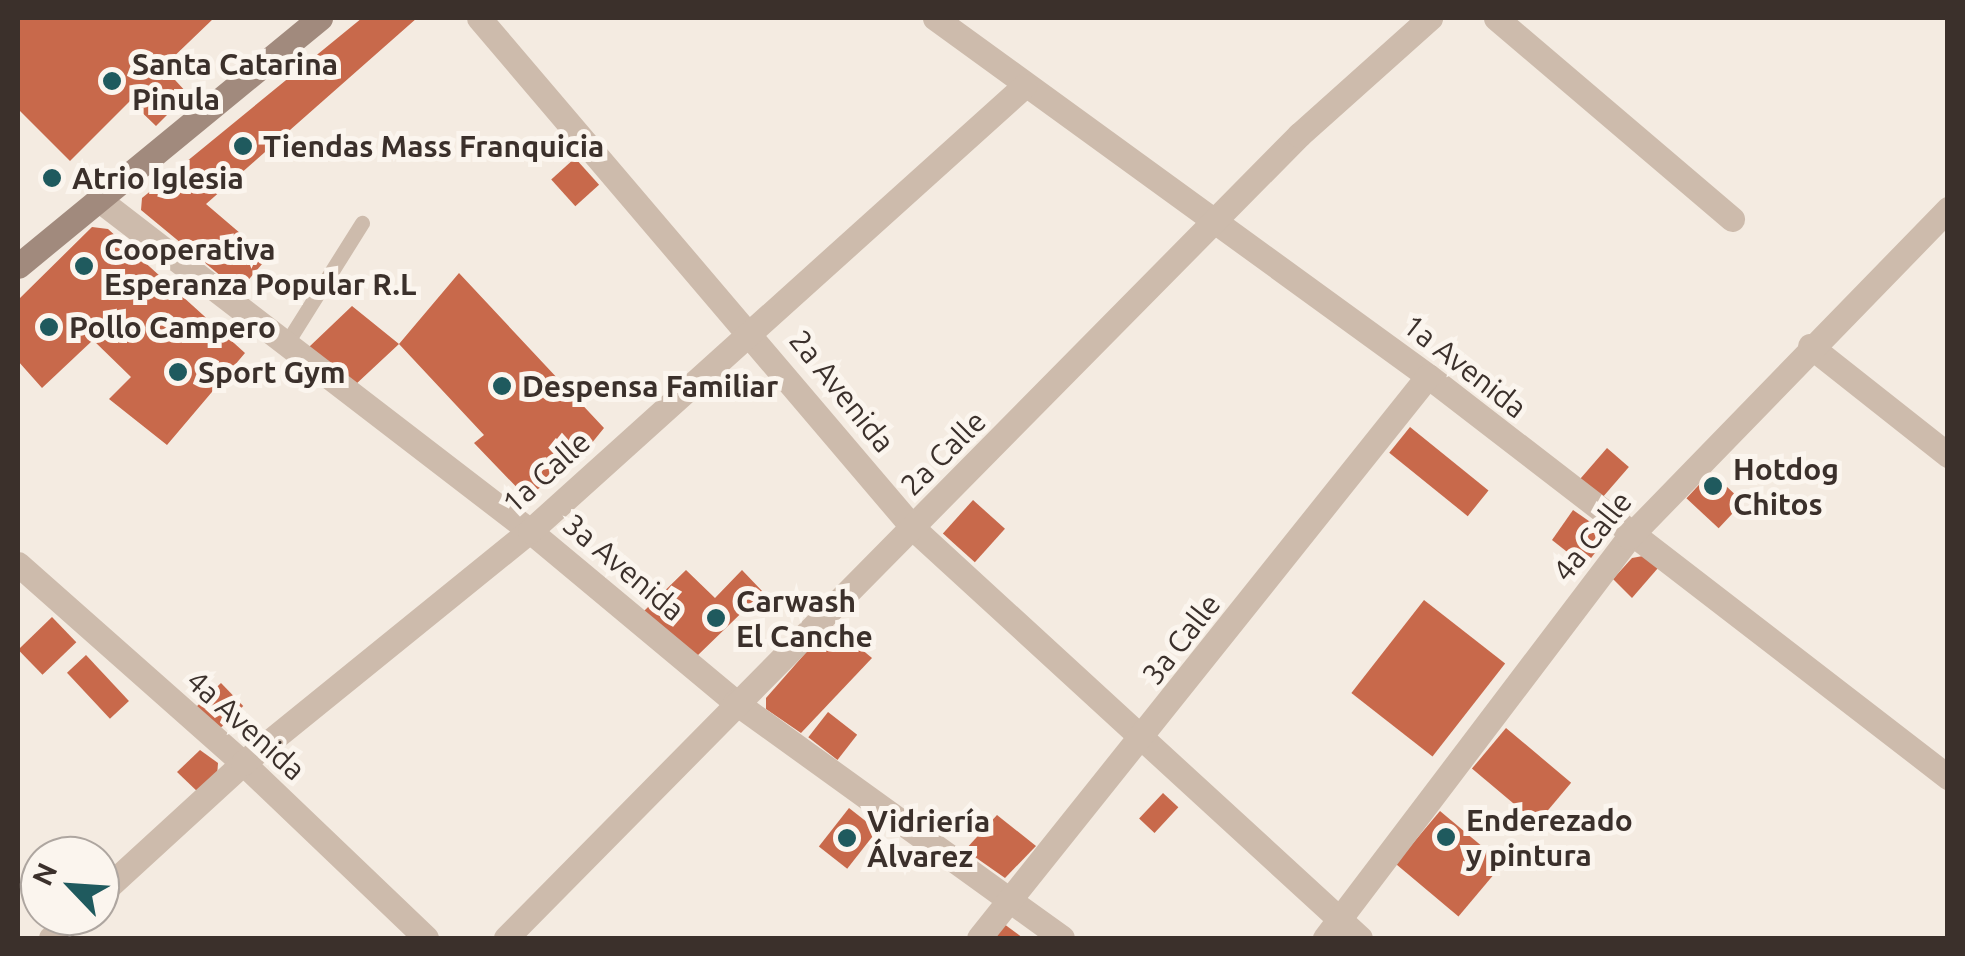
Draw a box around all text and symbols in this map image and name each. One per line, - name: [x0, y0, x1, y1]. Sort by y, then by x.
- place label: Santa Catarina Pinula: [132, 46, 338, 116]
- marker: Santa Catarina Pinula: [101, 70, 123, 92]
- place label: Tiendas Mass Franquicia: [263, 128, 604, 164]
- marker: Tiendas Mass Franquicia: [232, 135, 254, 157]
- place label: Atrio Iglesia: [72, 160, 244, 196]
- marker: Atrio Iglesia: [41, 167, 63, 189]
- place label: Cooperativa Esperanza Popular R.L: [104, 231, 416, 302]
- marker: Cooperativa Esperanza Popular R.L: [73, 255, 95, 277]
- street label: 1a Avenida: [1396, 307, 1534, 425]
- place label: Pollo Campero: [69, 309, 276, 345]
- marker: Pollo Campero: [38, 316, 60, 338]
- street label: 2a Avenida: [782, 323, 902, 459]
- place label: Sport Gym: [198, 354, 346, 390]
- marker: Sport Gym: [167, 361, 189, 383]
- place label: Despensa Familiar: [522, 368, 778, 404]
- marker: Despensa Familiar: [491, 375, 513, 397]
- street label: 2a Calle: [893, 403, 993, 503]
- street label: 1a Calle: [495, 423, 597, 521]
- place label: Hotdog Chitos: [1733, 451, 1839, 522]
- marker: Hotdog Chitos: [1702, 475, 1724, 497]
- street label: 4a Calle: [1545, 484, 1639, 588]
- street label: 3a Avenida: [556, 506, 692, 628]
- place label: Carwash El Canche: [736, 583, 873, 654]
- street label: 3a Calle: [1134, 586, 1228, 692]
- marker: Carwash El Canche: [705, 607, 727, 629]
- street label: 4a Avenida: [179, 662, 313, 788]
- place label: Enderezado y pintura: [1466, 802, 1633, 872]
- place label: Vidriería Álvarez: [867, 803, 990, 874]
- marker: Enderezado y pintura: [1435, 826, 1457, 848]
- marker: Vidriería Álvarez: [836, 827, 858, 849]
- north arrow: [20, 836, 120, 936]
- text: N: [26, 858, 63, 890]

